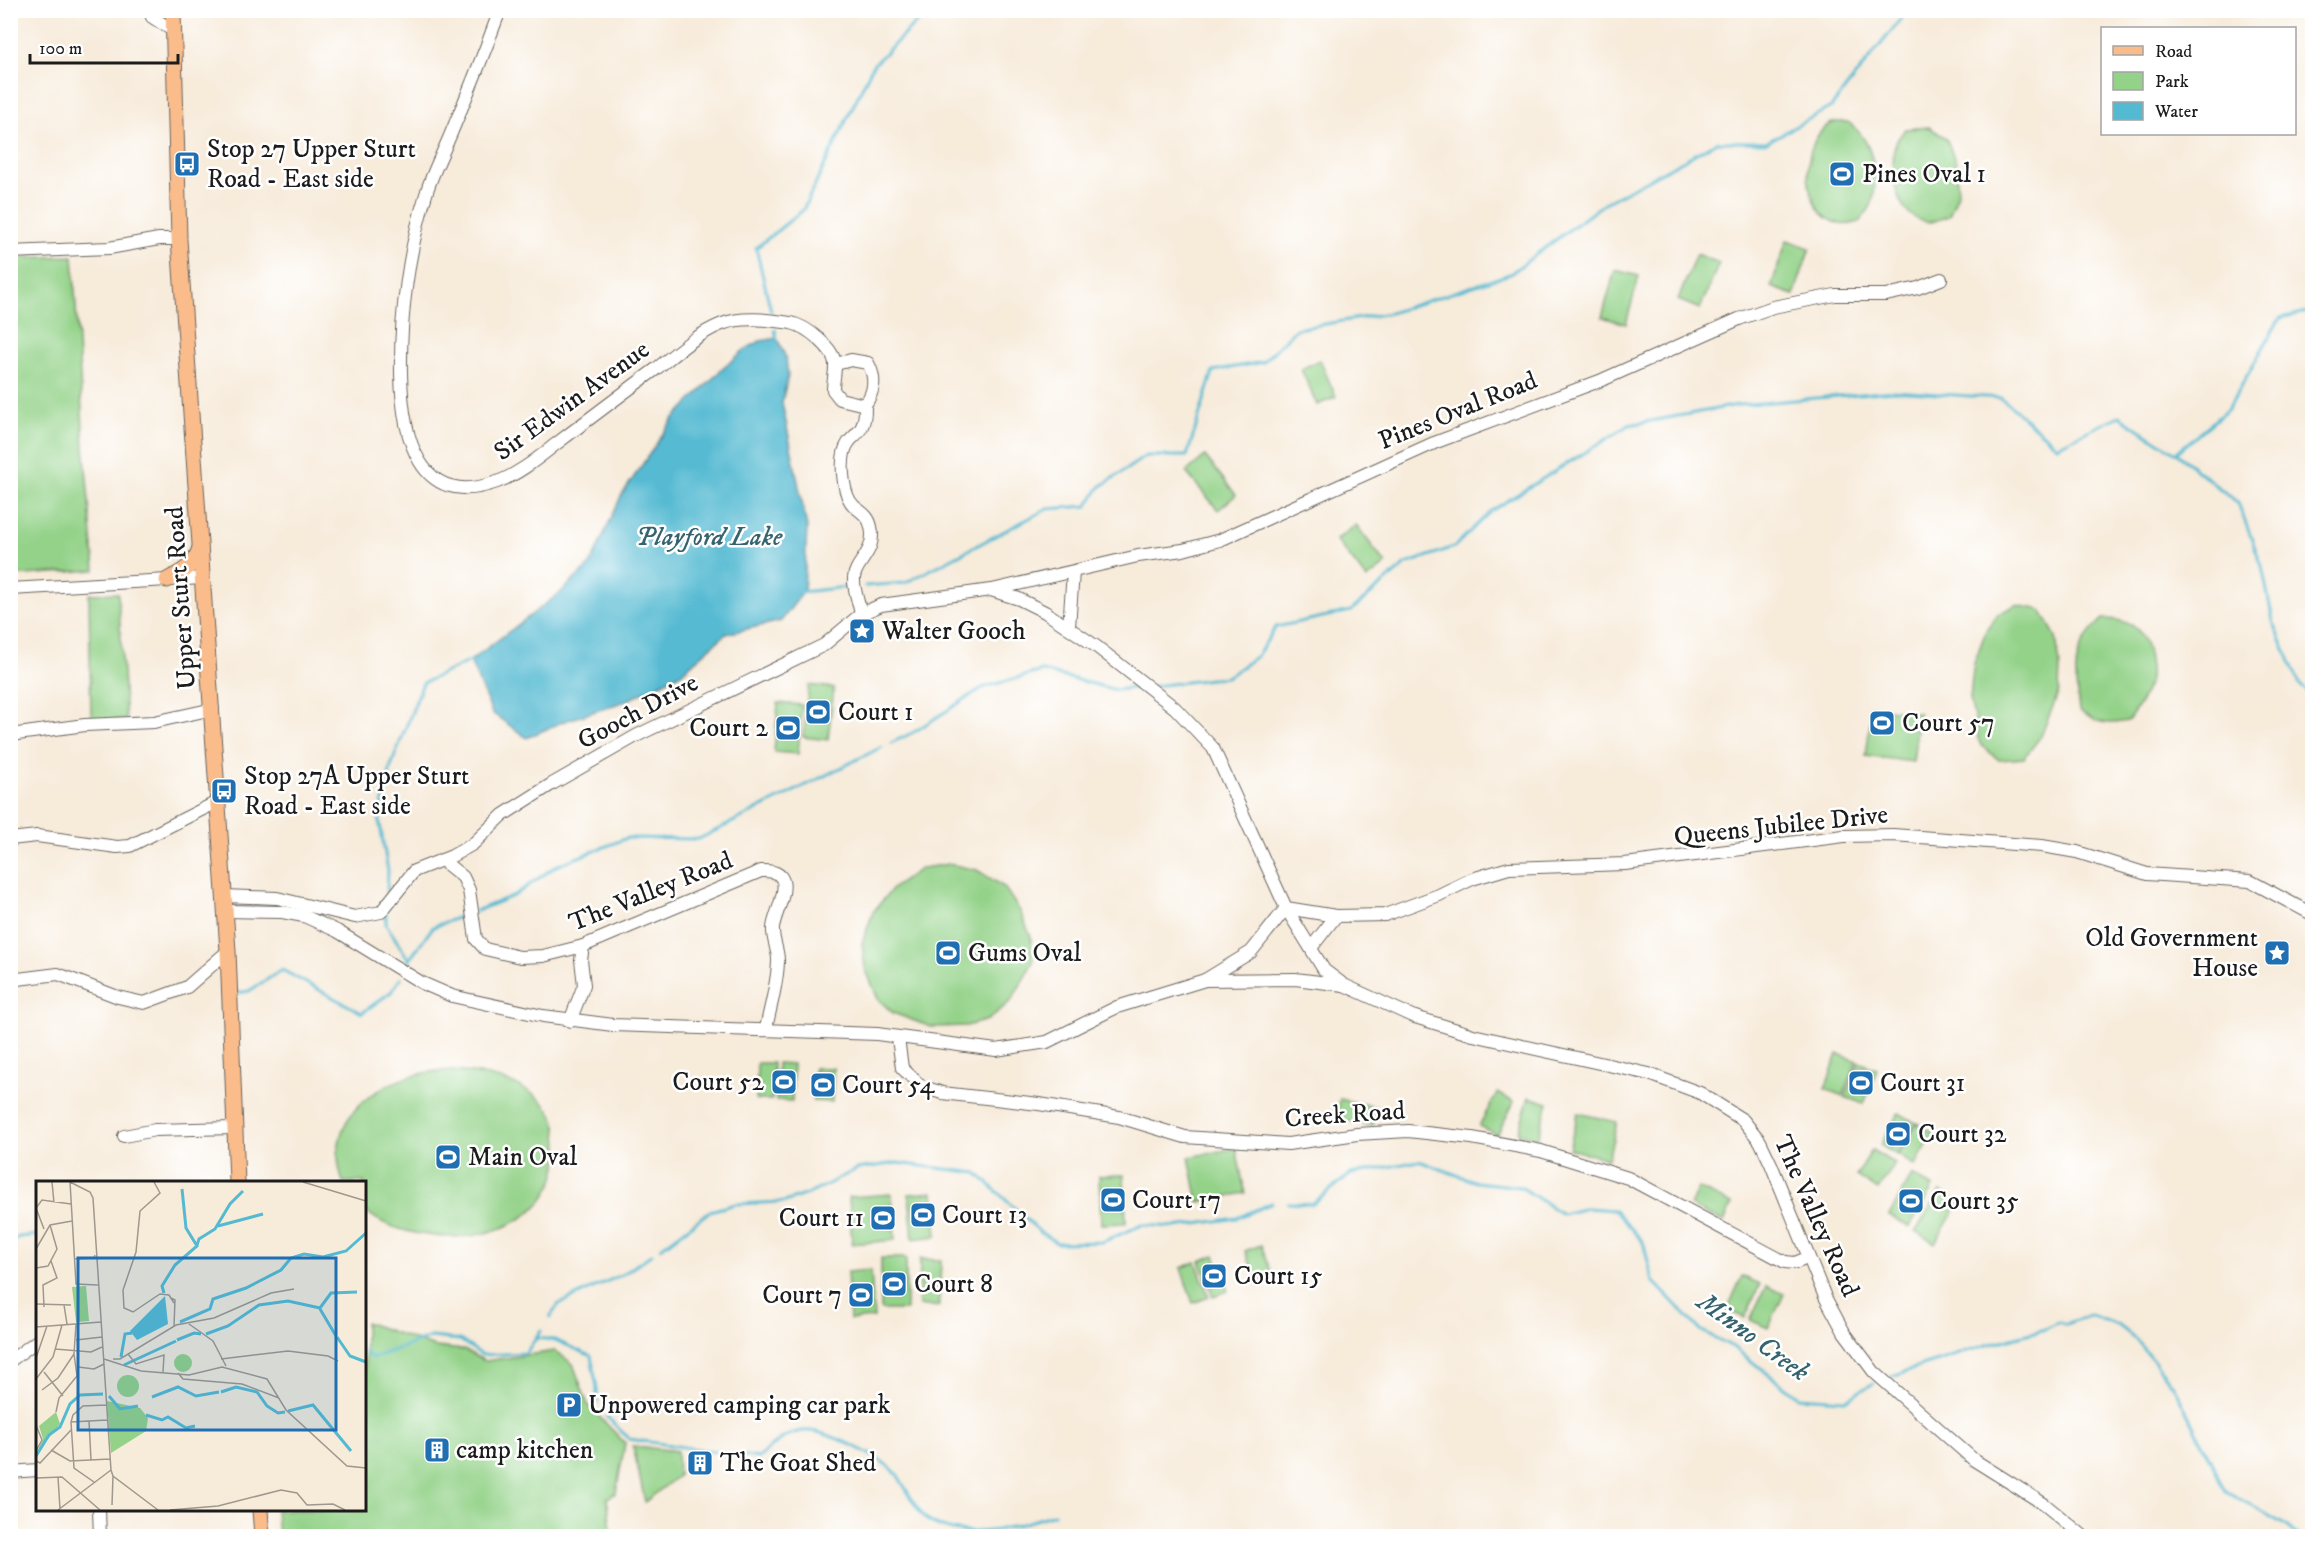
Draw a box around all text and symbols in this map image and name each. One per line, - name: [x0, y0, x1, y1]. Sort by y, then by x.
- scale bar: [30, 27, 178, 65]
- legend: [2101, 27, 2296, 135]
- text: 100 m: [39, 38, 82, 60]
- text: Road: [2155, 41, 2192, 63]
- text: Park: [2155, 71, 2189, 93]
- text: Water: [2154, 101, 2198, 123]
- place label: Stop 27 Upper Sturt Road - East side: [207, 133, 416, 196]
- bus stop icon: Stop 27 Upper Sturt Road - East side: [172, 149, 202, 179]
- place label: Pines Oval 1: [1862, 158, 1986, 191]
- sports icon: Pines Oval 1: [1827, 159, 1857, 189]
- street label: Sir Edwin Avenue: [488, 333, 656, 469]
- street label: Pines Oval Road: [1374, 364, 1542, 458]
- street label: Upper Sturt Road: [158, 505, 204, 691]
- water label: Playford Lake: [636, 520, 783, 554]
- place label: Walter Gooch: [881, 615, 1026, 648]
- place icon: Walter Gooch: [847, 616, 877, 646]
- street label: Gooch Drive: [572, 667, 704, 757]
- place label: Court 1: [838, 696, 914, 729]
- sports icon: Court 1: [803, 697, 833, 727]
- place label: Court 57: [1902, 707, 1995, 740]
- sports icon: Court 57: [1867, 708, 1897, 738]
- place label: Court 2: [689, 712, 768, 745]
- sports icon: Court 2: [773, 713, 803, 743]
- place label: Stop 27A Upper Sturt Road - East side: [244, 760, 469, 823]
- bus stop icon: Stop 27A Upper Sturt Road - East side: [209, 776, 239, 806]
- street label: Queens Jubilee Drive: [1672, 798, 1890, 854]
- street label: The Valley Road: [564, 844, 738, 940]
- place label: Old Government House: [2085, 922, 2258, 985]
- place label: Gums Oval: [968, 937, 1081, 970]
- sports icon: Gums Oval: [933, 938, 963, 968]
- place icon: Old Government House: [2262, 938, 2292, 968]
- place label: Court 52: [672, 1066, 764, 1099]
- sports icon: Court 52: [769, 1067, 799, 1097]
- place label: Court 31: [1880, 1067, 1965, 1100]
- sports icon: Court 31: [1846, 1068, 1876, 1098]
- place label: Court 54: [842, 1069, 936, 1102]
- sports icon: Court 54: [808, 1070, 838, 1100]
- street label: Creek Road: [1284, 1094, 1406, 1136]
- place label: Court 32: [1918, 1118, 2007, 1151]
- sports icon: Court 32: [1883, 1119, 1913, 1149]
- street label: The Valley Road: [1766, 1130, 1866, 1302]
- place label: Main Oval: [468, 1141, 578, 1174]
- sports icon: Main Oval: [433, 1142, 463, 1172]
- inset map: [36, 1181, 366, 1511]
- place label: Court 17: [1132, 1184, 1221, 1217]
- sports icon: Court 17: [1098, 1185, 1128, 1215]
- place label: Court 35: [1930, 1185, 2019, 1218]
- sports icon: Court 35: [1896, 1186, 1926, 1216]
- place label: Court 13: [942, 1199, 1027, 1232]
- sports icon: Court 13: [908, 1200, 938, 1230]
- place label: Court 11: [779, 1202, 864, 1235]
- sports icon: Court 11: [868, 1203, 898, 1233]
- place label: Court 15: [1234, 1260, 1322, 1293]
- sports icon: Court 15: [1199, 1261, 1229, 1291]
- place label: Court 8: [914, 1268, 993, 1301]
- sports icon: Court 8: [879, 1269, 909, 1299]
- place label: Court 7: [762, 1279, 842, 1312]
- sports icon: Court 7: [846, 1280, 876, 1310]
- water label: Minno Creek: [1689, 1284, 1816, 1389]
- place label: Unpowered camping car park: [588, 1389, 891, 1422]
- parking icon: Unpowered camping car park: [554, 1390, 584, 1420]
- place label: camp kitchen: [456, 1434, 594, 1467]
- building icon: camp kitchen: [422, 1435, 452, 1465]
- place label: The Goat Shed: [720, 1447, 876, 1480]
- building icon: The Goat Shed: [685, 1448, 715, 1478]

